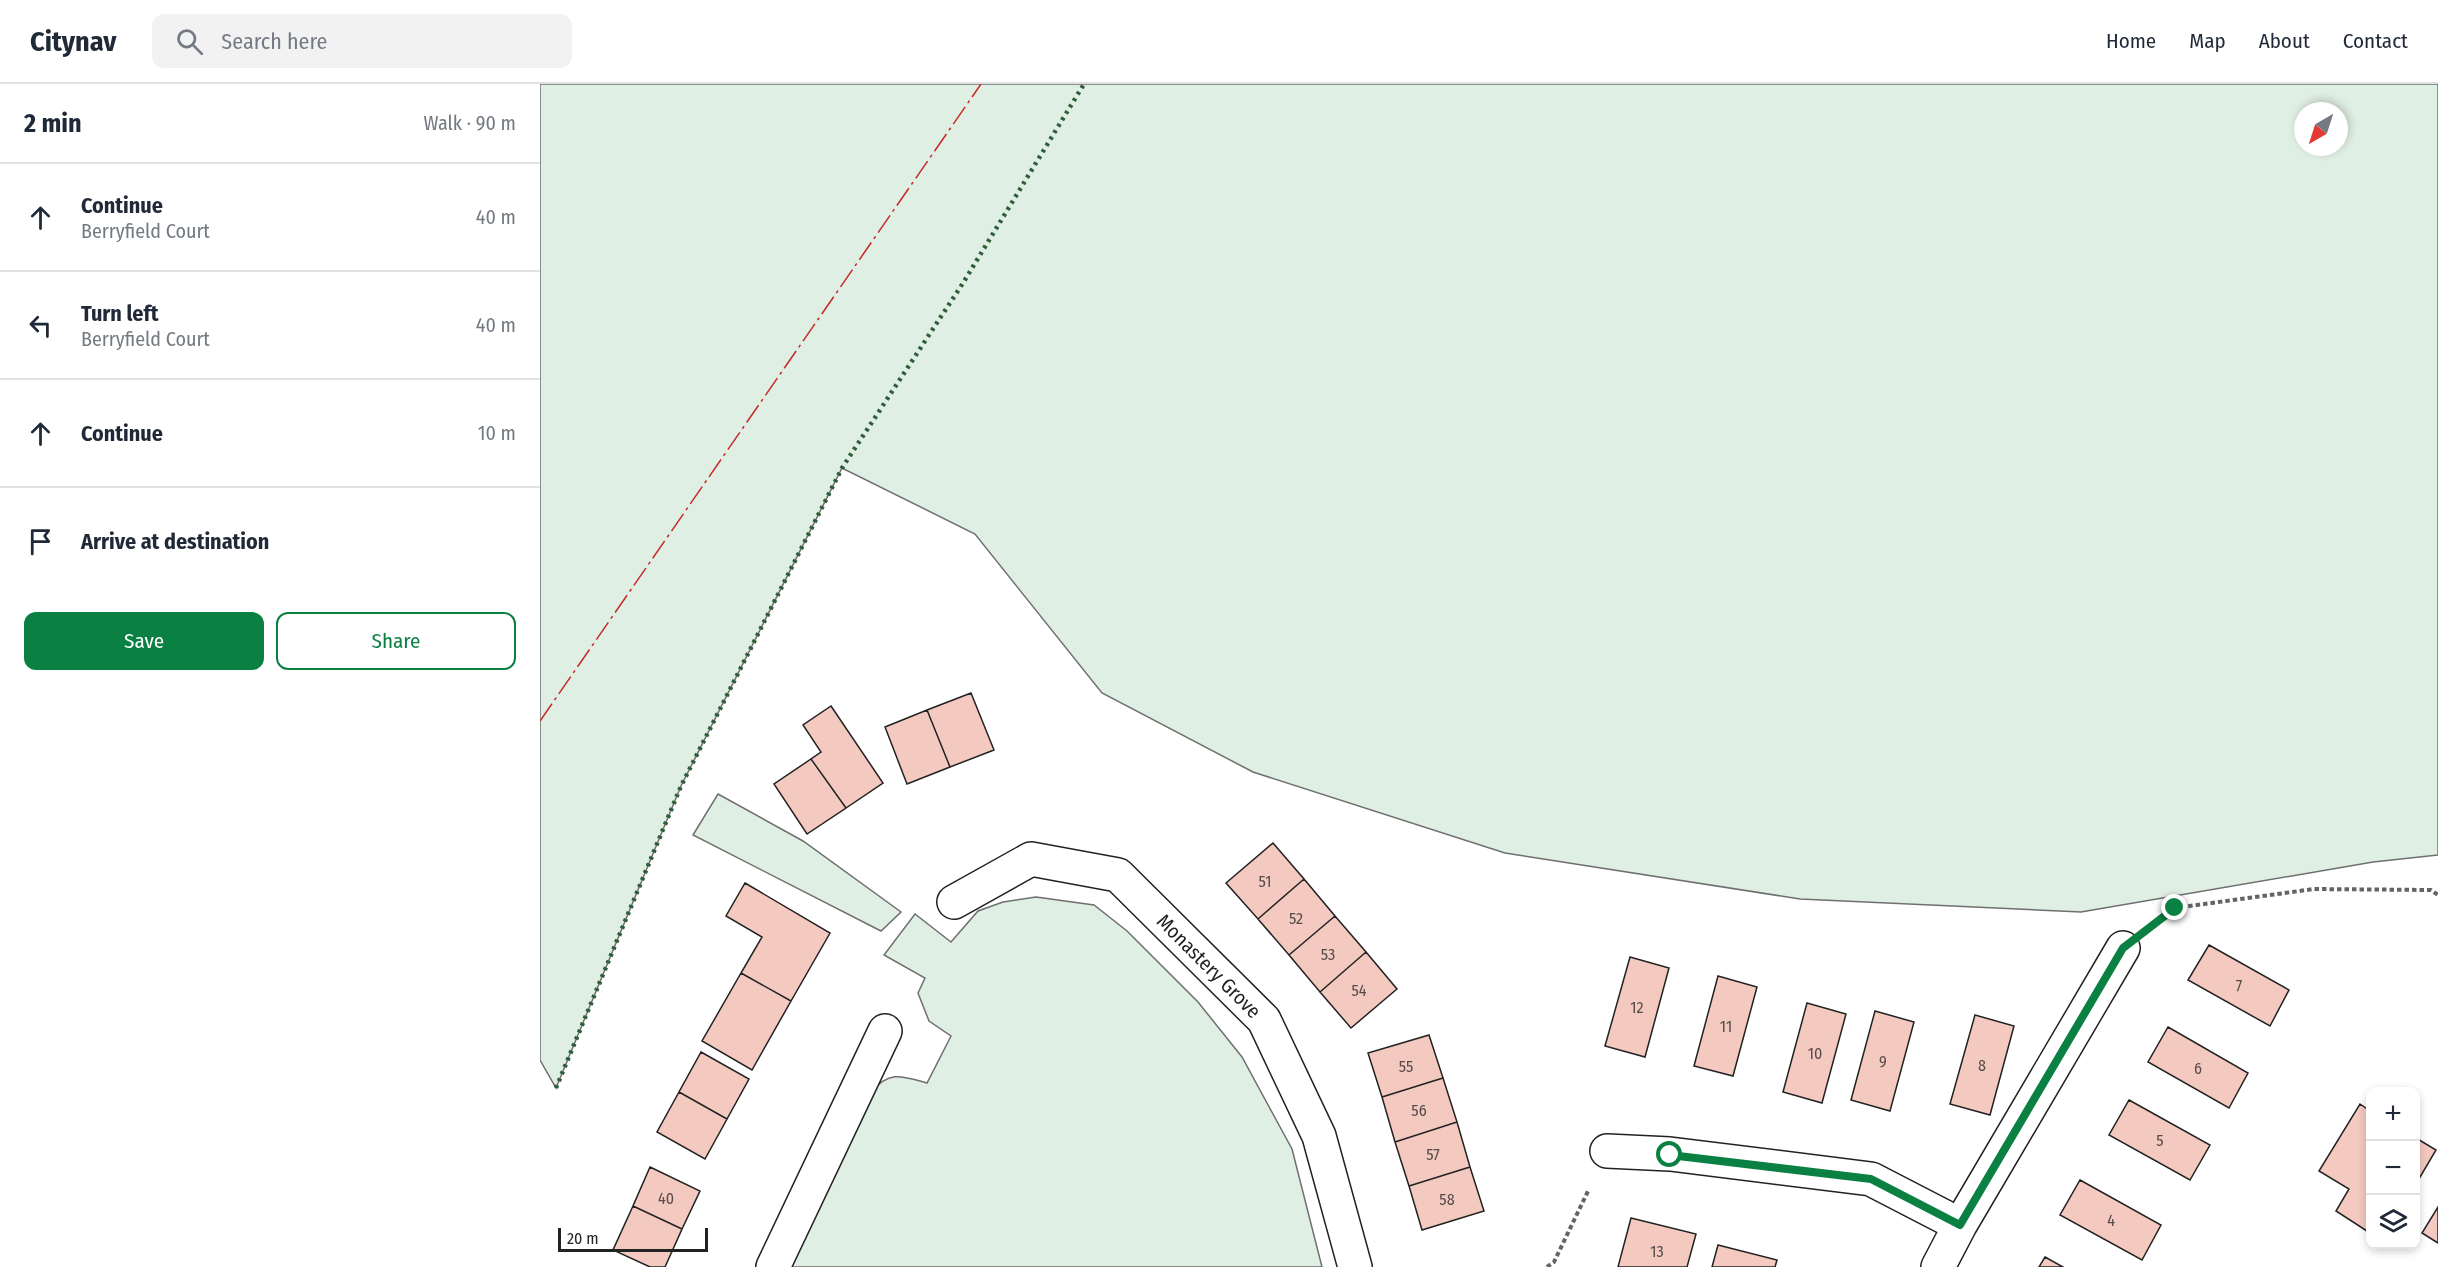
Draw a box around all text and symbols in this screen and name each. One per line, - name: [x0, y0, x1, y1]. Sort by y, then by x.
- search box: [152, 14, 572, 68]
- text: Citynav: [30, 25, 116, 58]
- icon: search: [173, 25, 206, 58]
- text: Search here: [221, 28, 327, 55]
- text: Home: [2106, 28, 2156, 54]
- text: Map: [2189, 28, 2226, 54]
- text: About: [2259, 28, 2310, 54]
- text: Contact: [2343, 28, 2408, 54]
- north arrow: [2294, 102, 2348, 156]
- text: 2 min: [24, 108, 82, 139]
- text: Walk · 90 m: [424, 111, 516, 135]
- text: Continue: [81, 192, 163, 219]
- icon: ahead: [24, 201, 57, 234]
- text: 40 m: [476, 205, 516, 229]
- text: Berryfield Court: [81, 219, 210, 243]
- text: Turn left: [81, 300, 159, 327]
- icon: left: [24, 309, 57, 342]
- text: 40 m: [476, 313, 516, 337]
- text: Berryfield Court: [81, 327, 210, 351]
- icon: ahead: [24, 417, 57, 450]
- text: Continue: [81, 420, 163, 447]
- text: 10 m: [478, 421, 516, 445]
- icon: arrive: [24, 525, 57, 558]
- text: Arrive at destination: [81, 528, 269, 555]
- button: Save: [24, 612, 264, 670]
- button: Share: [276, 612, 516, 670]
- house number: 51: [1259, 872, 1271, 891]
- route end: [2161, 894, 2187, 920]
- street label: Monastery Grove: [1152, 909, 1266, 1023]
- house number: 52: [1289, 909, 1303, 928]
- house number: 53: [1321, 945, 1335, 964]
- house number: 7: [2236, 976, 2243, 995]
- house number: 54: [1351, 981, 1367, 1000]
- house number: 12: [1630, 998, 1644, 1017]
- house number: 11: [1720, 1017, 1732, 1036]
- house number: 10: [1808, 1044, 1822, 1063]
- house number: 9: [1879, 1052, 1887, 1071]
- house number: 8: [1978, 1056, 1986, 1075]
- house number: 55: [1399, 1057, 1413, 1076]
- house number: 6: [2194, 1059, 2202, 1078]
- map controls: [2366, 1087, 2420, 1249]
- button: +: [2366, 1087, 2420, 1141]
- house number: 56: [1411, 1101, 1427, 1120]
- house number: 5: [2156, 1131, 2164, 1150]
- route start: [1656, 1141, 1682, 1167]
- button: −: [2366, 1141, 2420, 1195]
- house number: 57: [1426, 1145, 1440, 1164]
- house number: 40: [658, 1189, 674, 1208]
- house number: 58: [1439, 1190, 1455, 1209]
- button: layers: [2366, 1195, 2420, 1249]
- house number: 4: [2107, 1211, 2115, 1230]
- scale bar: [558, 1225, 708, 1252]
- text: 20 m: [567, 1229, 598, 1248]
- house number: 13: [1650, 1242, 1664, 1261]

